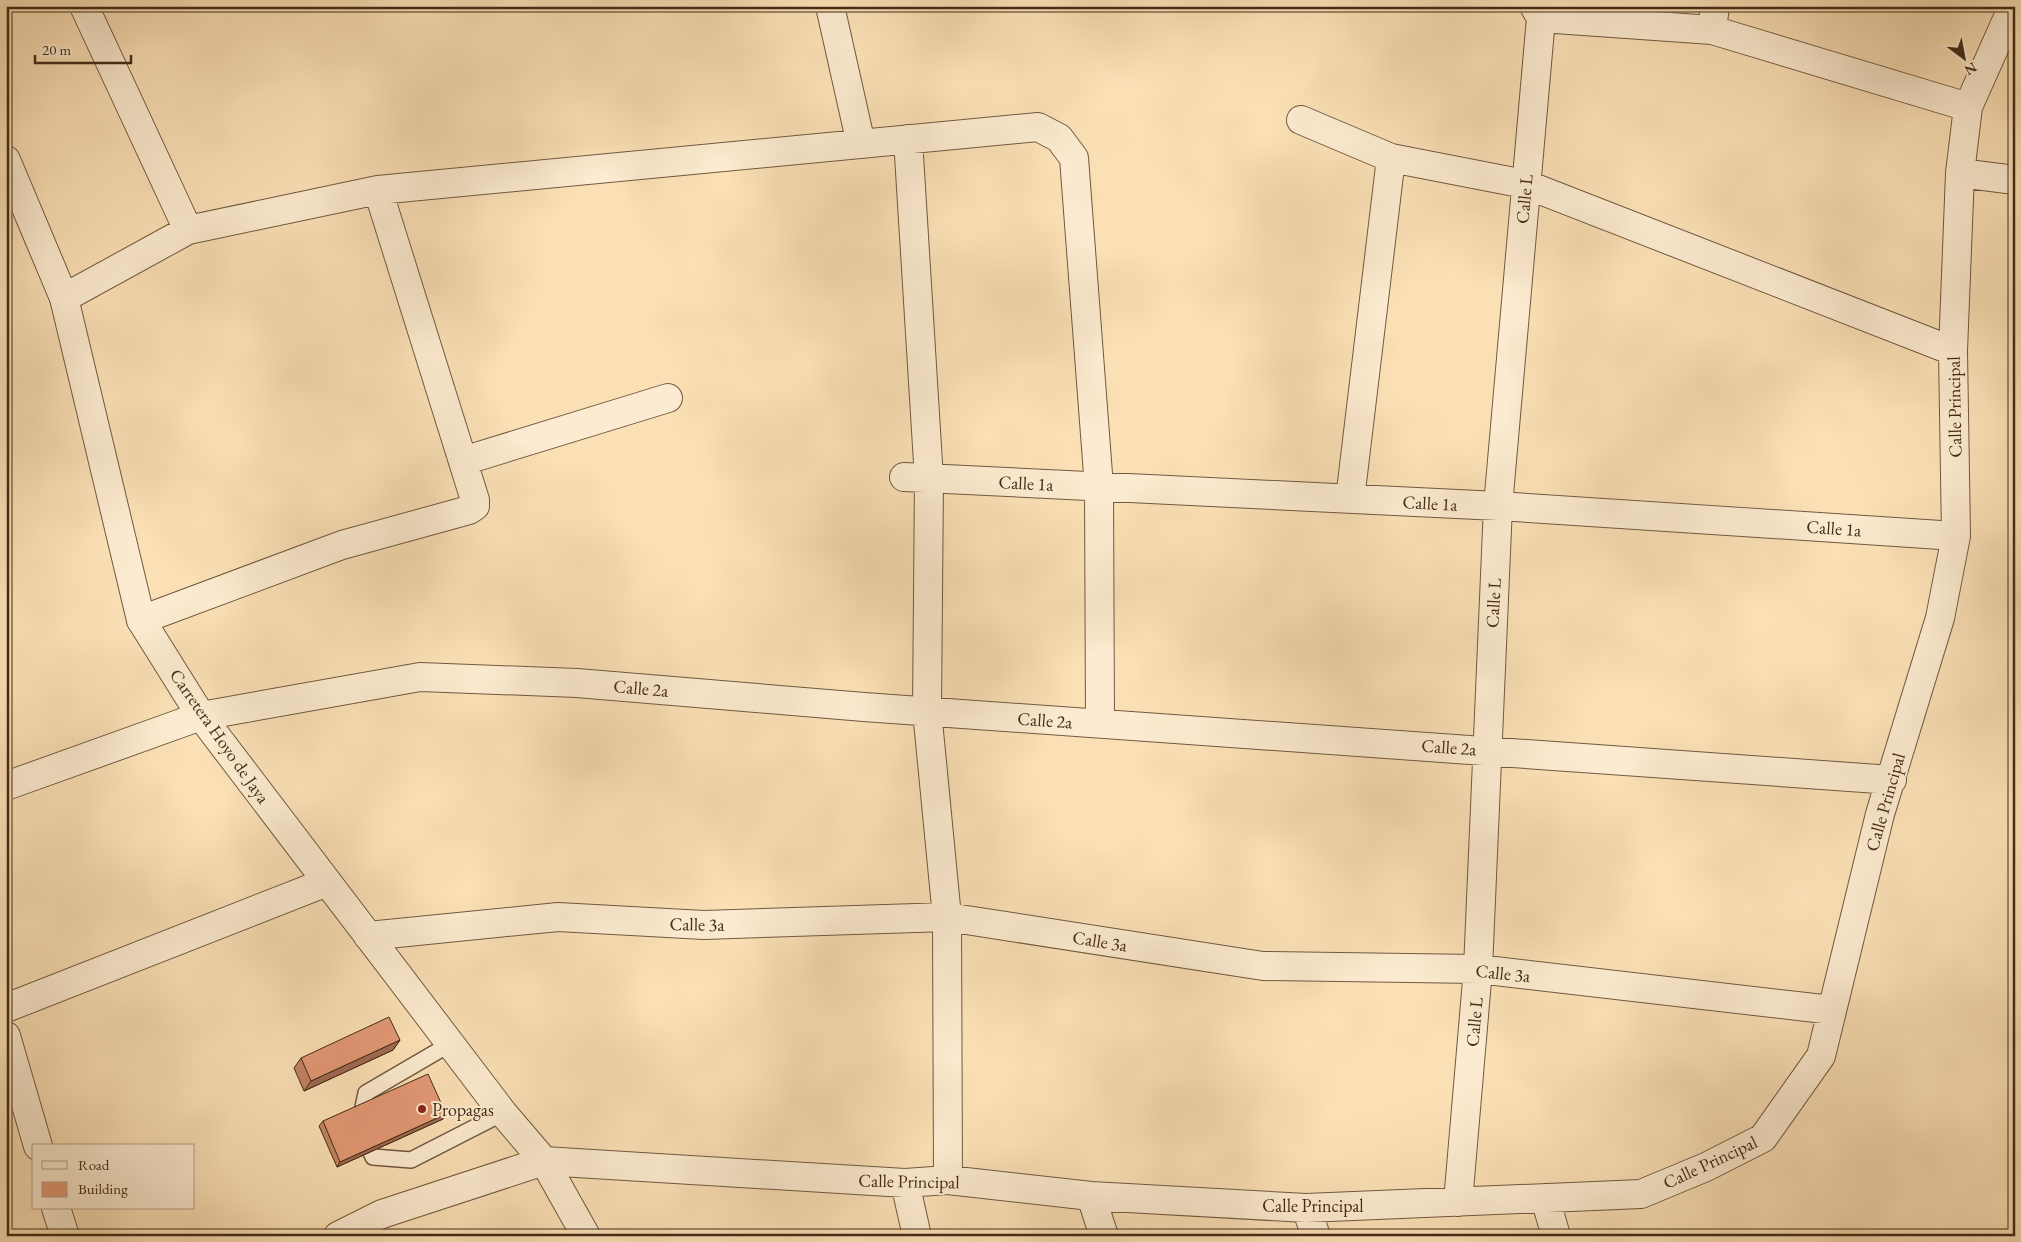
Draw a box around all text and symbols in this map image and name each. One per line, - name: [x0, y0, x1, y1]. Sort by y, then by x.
- scale bar: [35, 32, 131, 64]
- north arrow: [1938, 32, 1988, 82]
- text: 20 m: [42, 40, 71, 59]
- text: N: [1961, 58, 1980, 80]
- street label: Calle L: [1510, 173, 1538, 225]
- street label: Calle Principal: [1942, 356, 1966, 458]
- street label: Calle 1a: [998, 470, 1055, 496]
- street label: Calle 1a: [1402, 490, 1459, 516]
- street label: Calle 1a: [1806, 515, 1863, 541]
- street label: Calle L: [1480, 577, 1506, 628]
- street label: Carretera Hoyo de Jaya: [165, 664, 276, 808]
- street label: Calle 2a: [613, 674, 670, 702]
- street label: Calle 2a: [1017, 707, 1074, 733]
- street label: Calle 2a: [1421, 734, 1478, 760]
- street label: Calle Principal: [1860, 750, 1910, 854]
- street label: Calle 3a: [669, 912, 726, 936]
- street label: Calle 3a: [1071, 925, 1130, 957]
- street label: Calle 3a: [1474, 959, 1532, 987]
- street label: Calle L: [1460, 996, 1488, 1048]
- place label: Propagas: [432, 1098, 494, 1121]
- marker: Propagas: [416, 1103, 428, 1115]
- street label: Calle Principal: [1659, 1130, 1761, 1194]
- legend: [32, 1144, 195, 1210]
- text: Road: [78, 1155, 110, 1174]
- street label: Calle Principal: [858, 1169, 960, 1193]
- text: Building: [78, 1179, 128, 1198]
- street label: Calle Principal: [1262, 1194, 1364, 1217]

